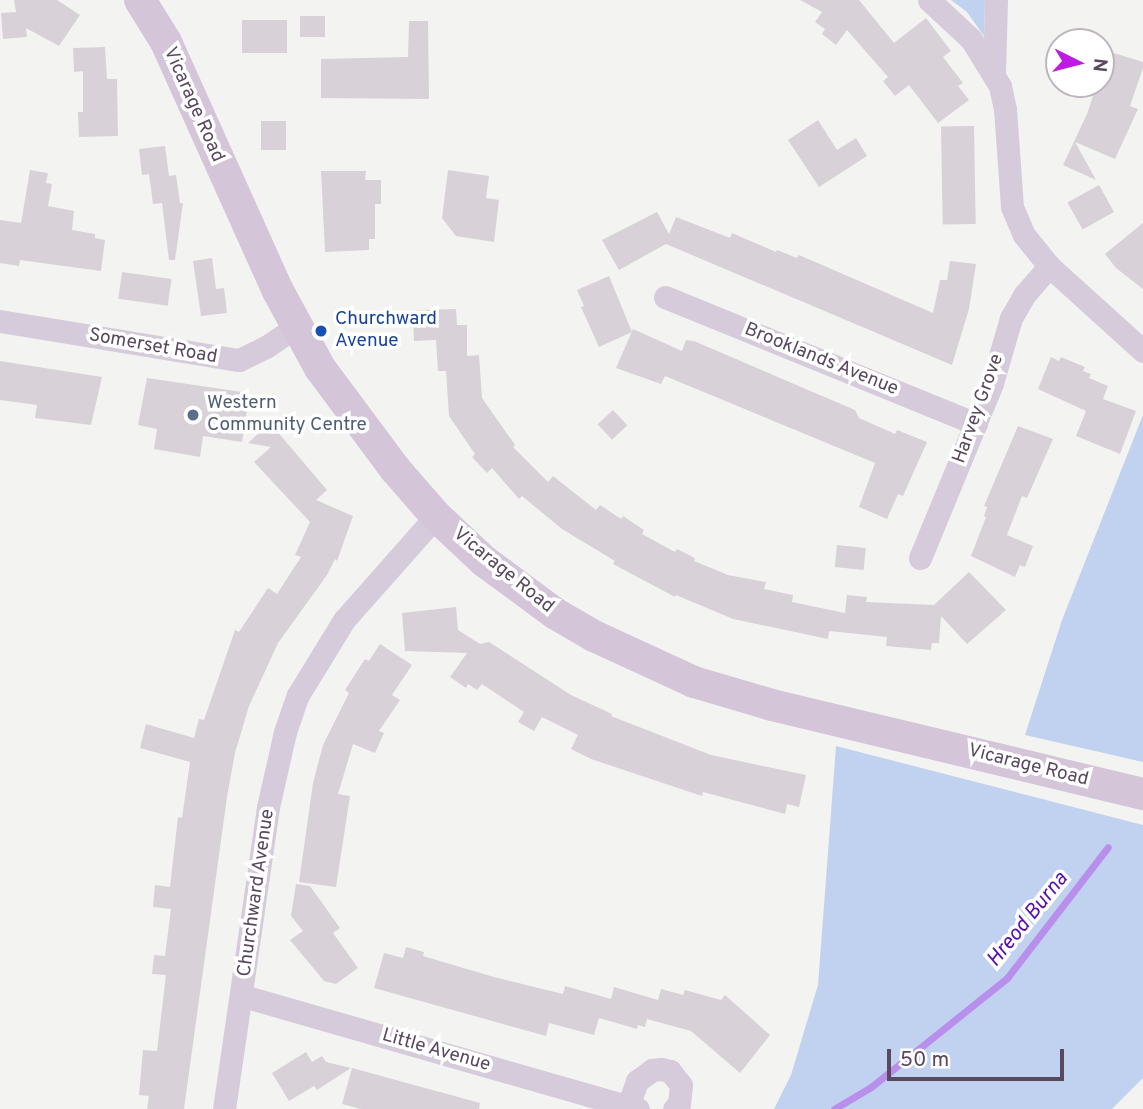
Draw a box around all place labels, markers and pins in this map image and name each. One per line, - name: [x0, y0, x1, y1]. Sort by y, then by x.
- place label: Churchward Avenue: [335, 309, 437, 353]
- marker: Churchward Avenue: [313, 323, 329, 339]
- place label: Western Community Centre: [207, 393, 367, 437]
- marker: Western Community Centre: [185, 407, 201, 423]

